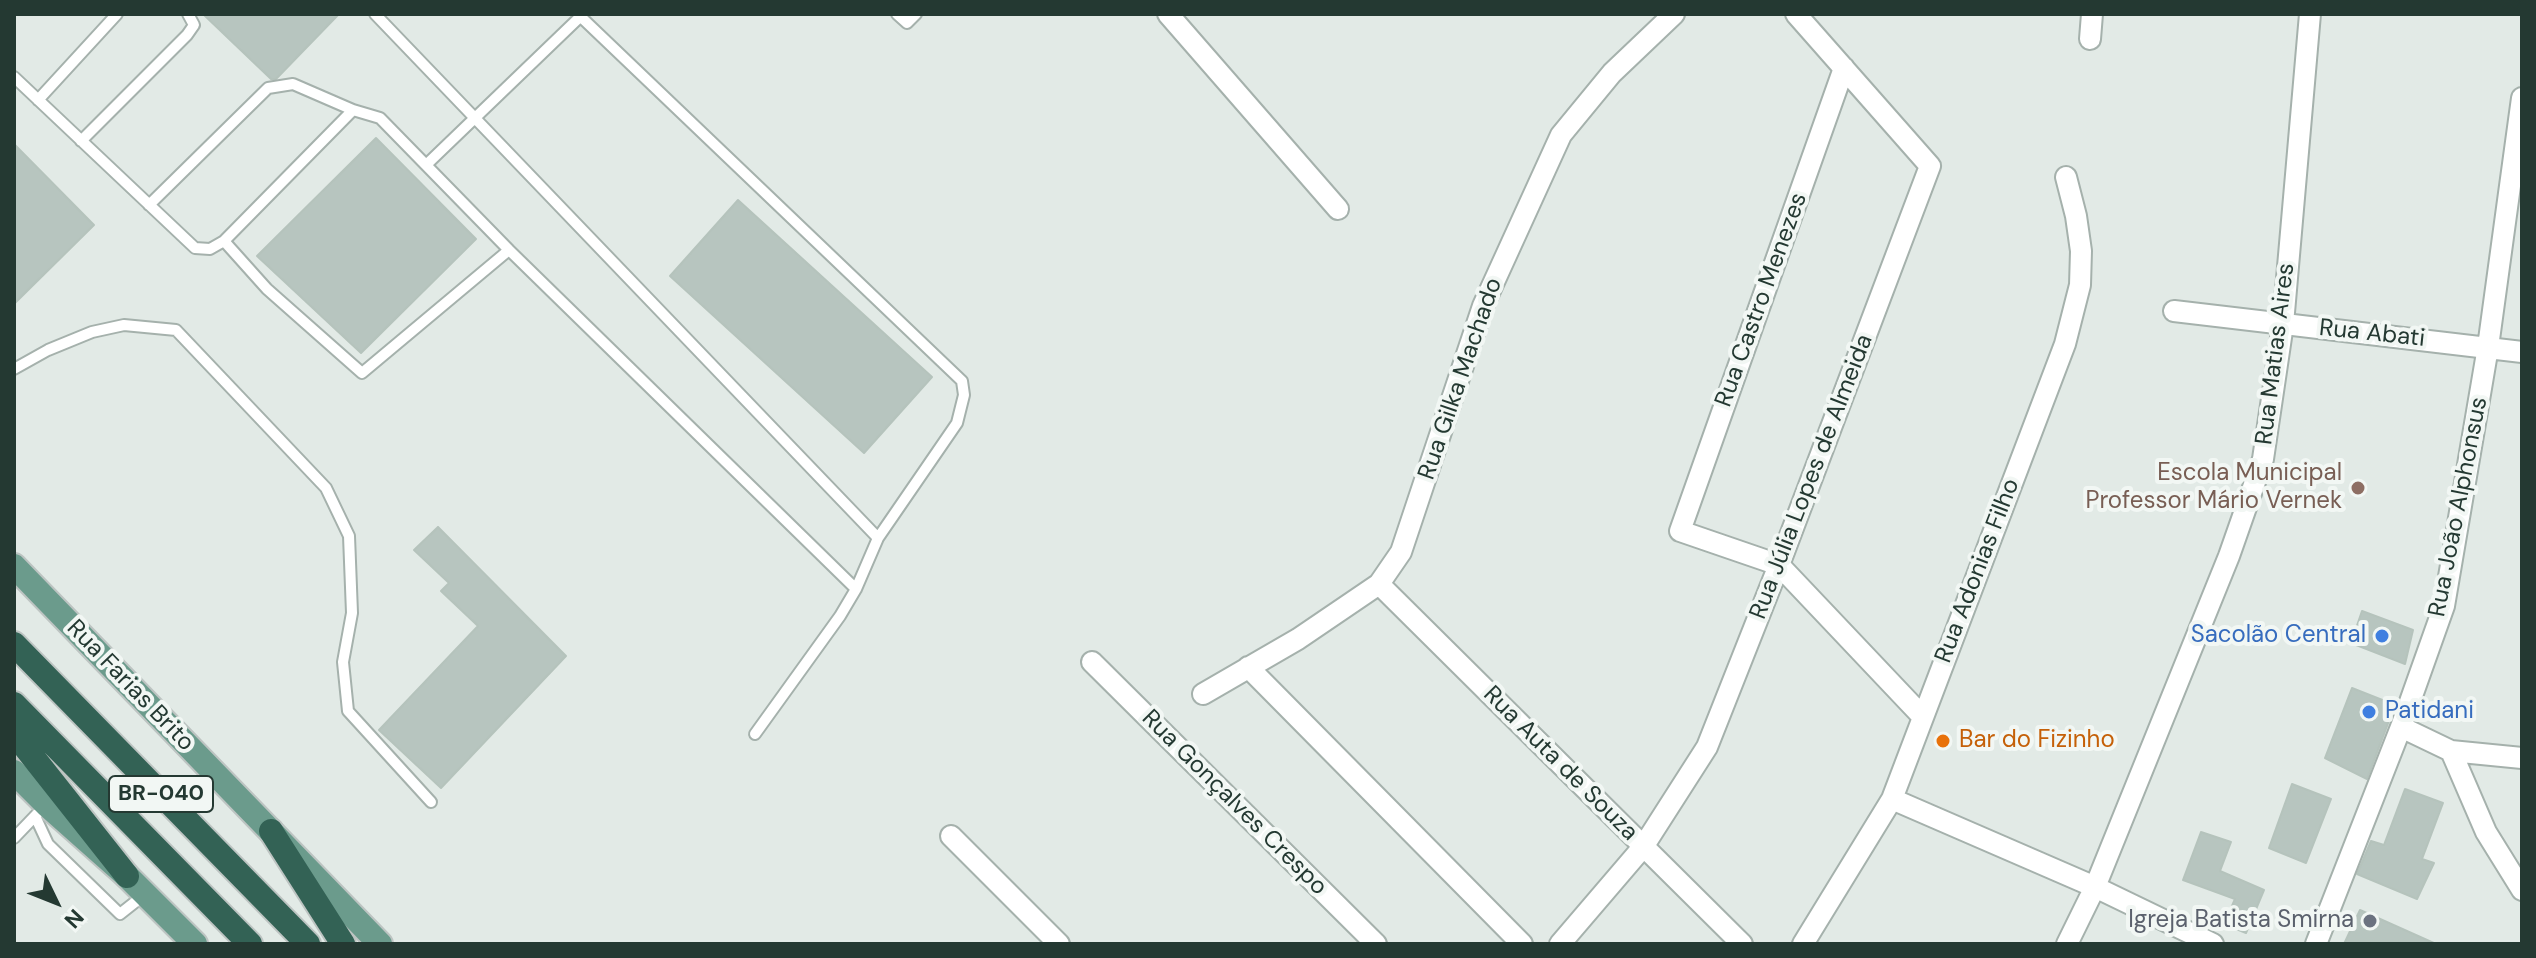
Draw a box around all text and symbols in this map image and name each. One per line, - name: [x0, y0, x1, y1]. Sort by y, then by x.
- street label: Rua Castro Menezes: [1710, 189, 1814, 411]
- street label: Rua Matias Aires: [2251, 262, 2301, 446]
- street label: Rua Gilka Machado: [1413, 274, 1509, 484]
- street label: Rua Abati: [2318, 314, 2426, 354]
- street label: Rua Júlia Lopes de Almeida: [1744, 331, 1880, 623]
- street label: Rua João Alphonsus: [2424, 395, 2494, 619]
- place label: Escola Municipal Professor Mário Vernek: [2086, 460, 2342, 516]
- street label: Rua Adonias Filho: [1930, 475, 2026, 667]
- marker: Escola Municipal Professor Mário Vernek: [2349, 479, 2367, 497]
- street label: Rua Farias Brito: [60, 614, 200, 758]
- place label: Sacolão Central: [2191, 622, 2366, 650]
- marker: Sacolão Central: [2373, 627, 2391, 645]
- street label: Rua Auta de Souza: [1477, 681, 1643, 847]
- place label: Patidani: [2385, 698, 2474, 726]
- marker: Patidani: [2360, 703, 2378, 721]
- street label: Rua Gonçalves Crespo: [1135, 704, 1333, 902]
- place label: Bar do Fizinho: [1959, 727, 2115, 755]
- marker: Bar do Fizinho: [1934, 732, 1952, 750]
- road number: BR-040: [109, 776, 213, 812]
- north arrow: [16, 862, 96, 942]
- text: N: [58, 903, 90, 934]
- place label: Igreja Batista Smirna: [2128, 907, 2354, 935]
- marker: Igreja Batista Smirna: [2361, 912, 2379, 930]

